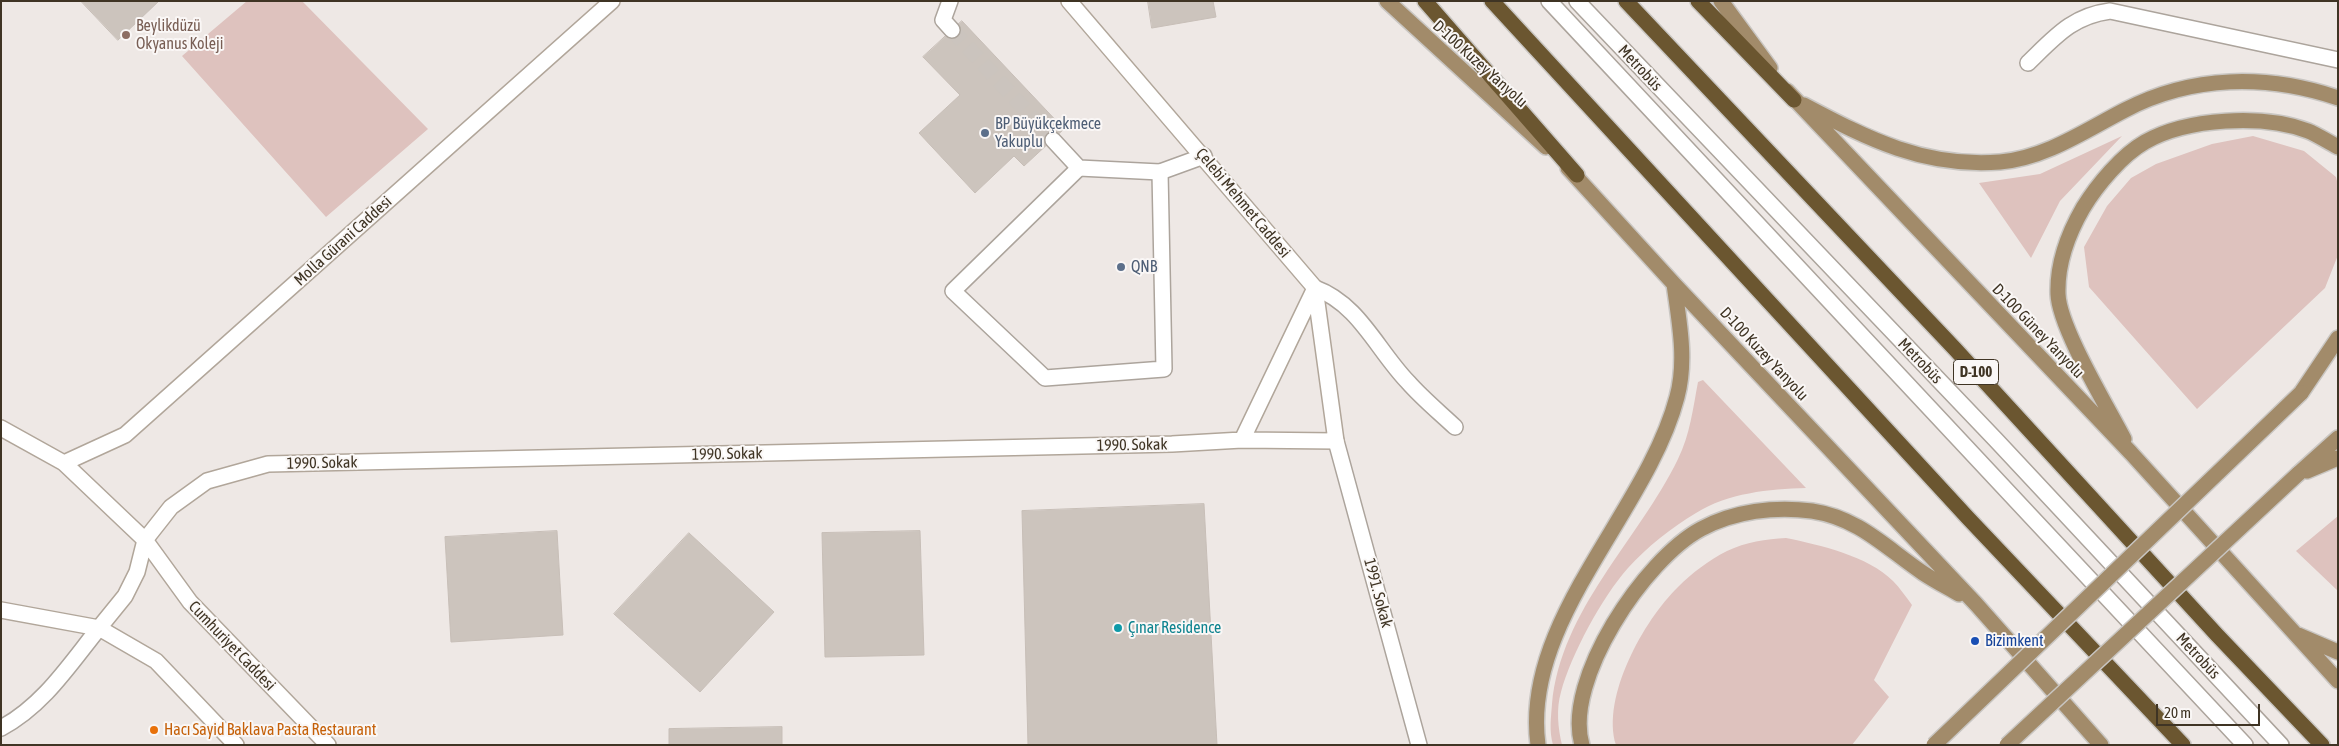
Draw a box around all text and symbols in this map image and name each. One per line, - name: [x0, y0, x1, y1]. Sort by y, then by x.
- place label: Beylikdüzü Okyanus Koleji: [136, 16, 223, 54]
- street label: D-100 Kuzey Yanyolu: [1429, 16, 1531, 112]
- marker: Beylikdüzü Okyanus Koleji: [120, 29, 132, 41]
- street label: Metrobüs: [1614, 41, 1666, 95]
- place label: BP Büyükçekmece Yakuplu: [995, 114, 1101, 152]
- marker: BP Büyükçekmece Yakuplu: [979, 127, 991, 139]
- street label: Çelebi Mehmet Caddesi: [1192, 144, 1294, 262]
- street label: Molla Gürani Caddesi: [290, 192, 396, 290]
- place label: QNB: [1131, 257, 1157, 277]
- marker: QNB: [1115, 261, 1127, 273]
- street label: D-100 Güney Yanyolu: [1988, 280, 2088, 382]
- street label: D-100 Kuzey Yanyolu: [1716, 303, 1812, 405]
- street label: Metrobüs: [1894, 334, 1946, 388]
- road number: D-100: [1954, 360, 1998, 384]
- street label: 1990. Sokak: [1096, 435, 1168, 455]
- street label: 1990. Sokak: [691, 444, 763, 464]
- street label: 1990. Sokak: [286, 453, 358, 473]
- street label: 1991. Sokak: [1360, 556, 1396, 630]
- street label: Cumhuriyet Caddesi: [184, 597, 280, 695]
- place label: Çınar Residence: [1128, 618, 1221, 638]
- marker: Çınar Residence: [1112, 622, 1124, 634]
- street label: Metrobüs: [2172, 629, 2224, 683]
- place label: Bizimkent: [1985, 631, 2044, 651]
- marker: Bizimkent: [1969, 635, 1981, 647]
- scale bar: [2159, 694, 2263, 726]
- text: 20 m: [2164, 704, 2191, 721]
- place label: Hacı Sayid Baklava Pasta Restaurant: [164, 720, 376, 740]
- marker: Hacı Sayid Baklava Pasta Restaurant: [148, 724, 160, 736]

